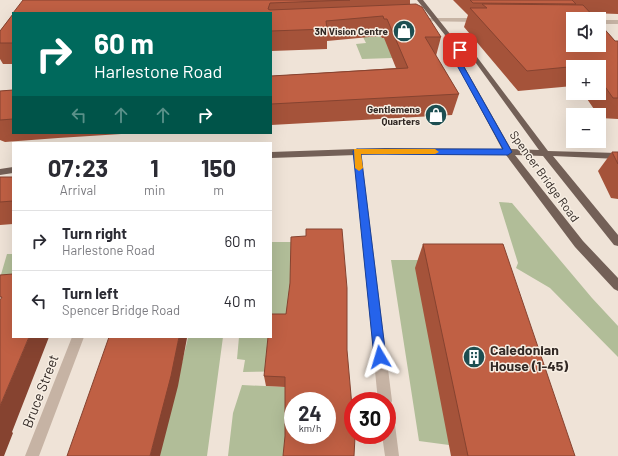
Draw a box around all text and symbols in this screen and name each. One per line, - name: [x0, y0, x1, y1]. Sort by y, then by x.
- map controls: [566, 12, 606, 148]
- button: sound: [566, 12, 606, 52]
- shop icon: 3N Vision Centre: [391, 18, 417, 44]
- place label: 3N Vision Centre: [315, 25, 389, 37]
- text: 60 m: [94, 26, 154, 60]
- icon: right: [28, 28, 80, 80]
- pin: [443, 33, 477, 67]
- icon: arrive: [449, 39, 471, 61]
- text: Harlestone Road: [94, 60, 222, 82]
- button: +: [566, 60, 606, 100]
- shop icon: Gentlemens Quarters: [423, 102, 449, 128]
- place label: Gentlemens Quarters: [367, 103, 420, 127]
- icon: left: [68, 104, 90, 126]
- icon: ahead: [110, 104, 132, 126]
- icon: ahead: [152, 104, 174, 126]
- icon: right: [194, 104, 216, 126]
- button: −: [566, 108, 606, 148]
- street label: Spencer Bridge Road: [507, 128, 583, 224]
- text: 07:23: [48, 153, 108, 182]
- text: 1: [150, 153, 159, 182]
- text: 150: [201, 153, 236, 182]
- text: Arrival: [60, 182, 96, 198]
- text: min: [144, 182, 165, 198]
- text: m: [213, 182, 224, 198]
- text: Turn right: [62, 224, 127, 242]
- icon: right: [28, 230, 50, 252]
- text: 60 m: [224, 232, 256, 250]
- text: Harlestone Road: [62, 242, 155, 258]
- text: Turn left: [62, 284, 118, 302]
- icon: left: [28, 290, 50, 312]
- text: 40 m: [224, 292, 256, 310]
- text: Spencer Bridge Road: [62, 302, 180, 318]
- position arrow: [359, 336, 401, 378]
- place label: Caledonian House (1-45): [490, 341, 568, 374]
- building icon: Caledonian House (1-45): [461, 344, 487, 370]
- street label: Bruce Street: [18, 352, 62, 430]
- speed limit sign: 30: [344, 392, 396, 444]
- text: 24: [298, 401, 322, 425]
- text: km/h: [299, 422, 321, 434]

